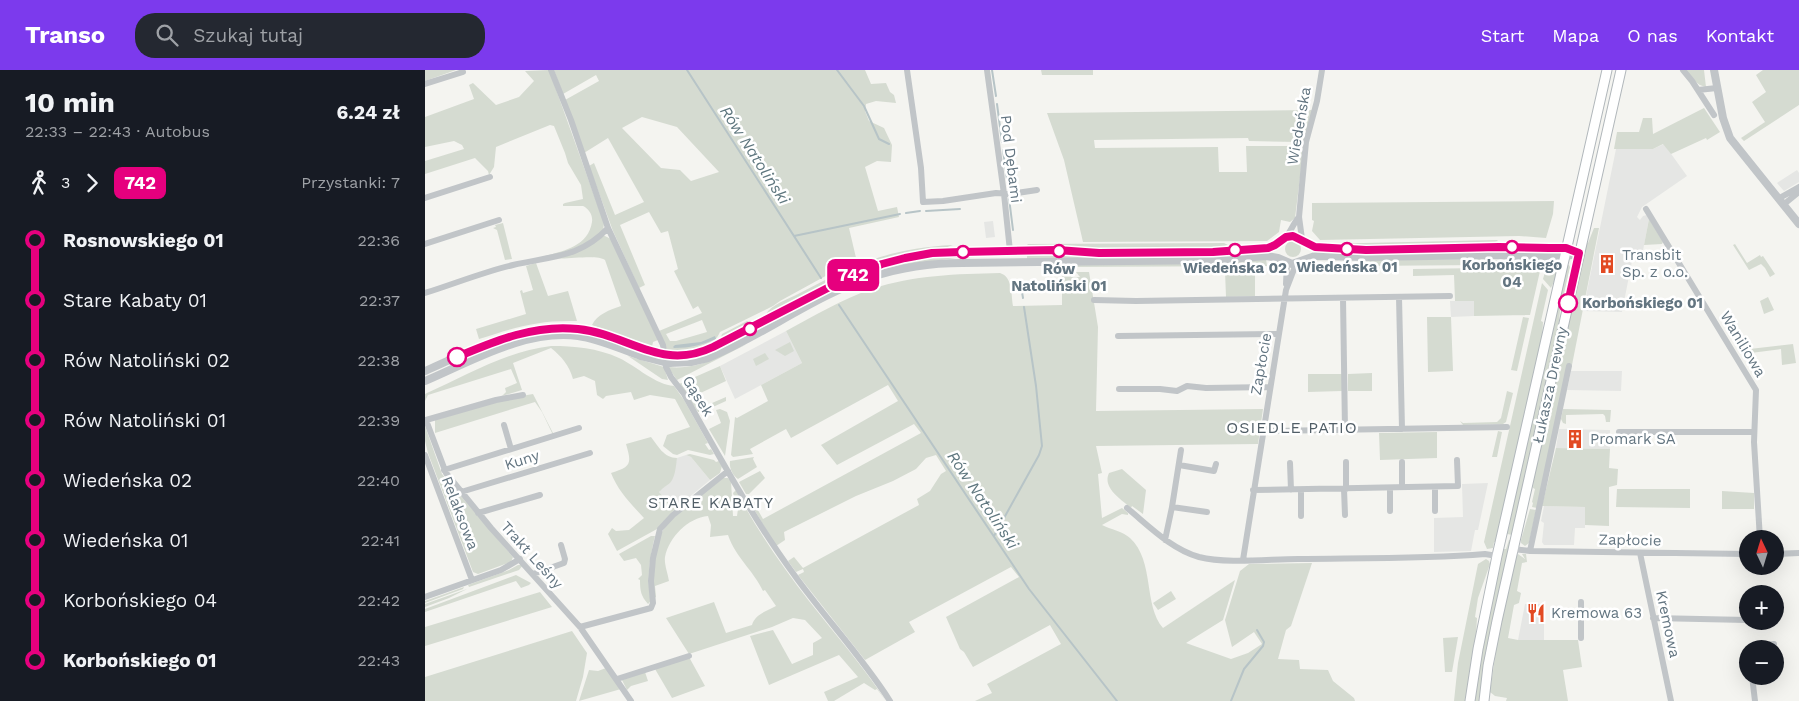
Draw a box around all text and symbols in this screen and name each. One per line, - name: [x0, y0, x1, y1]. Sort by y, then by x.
- search box: [135, 13, 485, 58]
- text: Transo: [25, 21, 105, 49]
- icon: search: [153, 21, 181, 49]
- text: Szukaj tutaj: [193, 24, 303, 47]
- text: Start: [1481, 25, 1524, 46]
- text: Mapa: [1552, 25, 1599, 46]
- text: O nas: [1627, 25, 1678, 46]
- text: Kontakt: [1706, 25, 1774, 46]
- street label: Wiedeńska: [1283, 85, 1315, 167]
- text: 10 min: [25, 86, 115, 119]
- text: 6.24 zł: [337, 101, 400, 124]
- water label: Rów Natoliński: [716, 102, 794, 208]
- street label: Pod Dębami: [997, 114, 1025, 204]
- text: 22:33 – 22:43 · Autobus: [25, 122, 210, 141]
- icon: walk: [25, 169, 53, 197]
- icon: forward: [78, 169, 106, 197]
- text: 742: [124, 172, 156, 193]
- text: 3: [61, 173, 70, 192]
- text: Przystanki: 7: [301, 173, 400, 192]
- text: Rosnowskiego 01: [63, 229, 224, 252]
- text: 22:36: [358, 231, 400, 250]
- marker: Korbońskiego 04: [1505, 240, 1519, 254]
- marker: Wiedeńska 01: [1340, 242, 1354, 256]
- marker: Wiedeńska 02: [1228, 243, 1242, 257]
- marker: Rów Natoliński 01: [1052, 244, 1066, 258]
- unlabelled marker: [956, 245, 970, 259]
- place label: Transbit Sp. z o.o.: [1622, 246, 1688, 281]
- building icon: Transbit Sp. z o.o.: [1596, 253, 1618, 275]
- place label: Korbońskiego 04: [1462, 256, 1562, 291]
- place label: Wiedeńska 01: [1296, 258, 1398, 276]
- line badge: 742: [824, 259, 882, 291]
- place label: Wiedeńska 02: [1183, 259, 1287, 277]
- place label: Rów Natoliński 01: [1011, 260, 1107, 295]
- text: 742: [837, 264, 869, 285]
- text: Stare Kabaty 01: [63, 289, 207, 312]
- text: 22:37: [359, 291, 400, 310]
- marker: Korbońskiego 01: [1558, 293, 1578, 313]
- place label: Korbońskiego 01: [1582, 294, 1703, 312]
- street label: Waniliowa: [1716, 308, 1770, 381]
- unlabelled marker: [743, 322, 757, 336]
- street label: Łukasza Drewny: [1529, 325, 1571, 445]
- street label: Zapłocie: [1247, 331, 1275, 397]
- unlabelled marker: [447, 347, 467, 367]
- text: Rów Natoliński 02: [63, 349, 230, 372]
- text: 22:38: [357, 351, 400, 370]
- street label: Gąsek: [679, 372, 718, 420]
- text: Rów Natoliński 01: [63, 409, 226, 432]
- text: 22:39: [357, 411, 400, 430]
- district label: OSIEDLE PATIO: [1226, 418, 1358, 437]
- building icon: Promark SA: [1564, 428, 1586, 450]
- place label: Promark SA: [1590, 430, 1676, 448]
- street label: Kuny: [502, 446, 542, 474]
- water label: Rów Natoliński: [943, 448, 1023, 553]
- text: Wiedeńska 02: [63, 469, 192, 492]
- text: 22:40: [357, 471, 400, 490]
- street label: Relaksowa: [438, 474, 482, 553]
- district label: STARE KABATY: [648, 493, 774, 512]
- street label: Trakt Leśny: [497, 518, 567, 593]
- text: Wiedeńska 01: [63, 529, 189, 552]
- street label: Zapłocie: [1598, 530, 1662, 550]
- north arrow: [1739, 530, 1784, 575]
- map controls: [1739, 530, 1784, 685]
- text: 22:41: [361, 531, 400, 550]
- button: +: [1739, 585, 1784, 630]
- text: Korbońskiego 04: [63, 589, 217, 612]
- street label: Kremowa: [1652, 589, 1684, 660]
- text: 22:42: [358, 591, 400, 610]
- restaurant icon: Kremowa 63: [1525, 602, 1547, 624]
- place label: Kremowa 63: [1551, 604, 1642, 622]
- button: −: [1739, 640, 1784, 685]
- text: Korbońskiego 01: [63, 649, 216, 672]
- text: 22:43: [358, 651, 400, 670]

